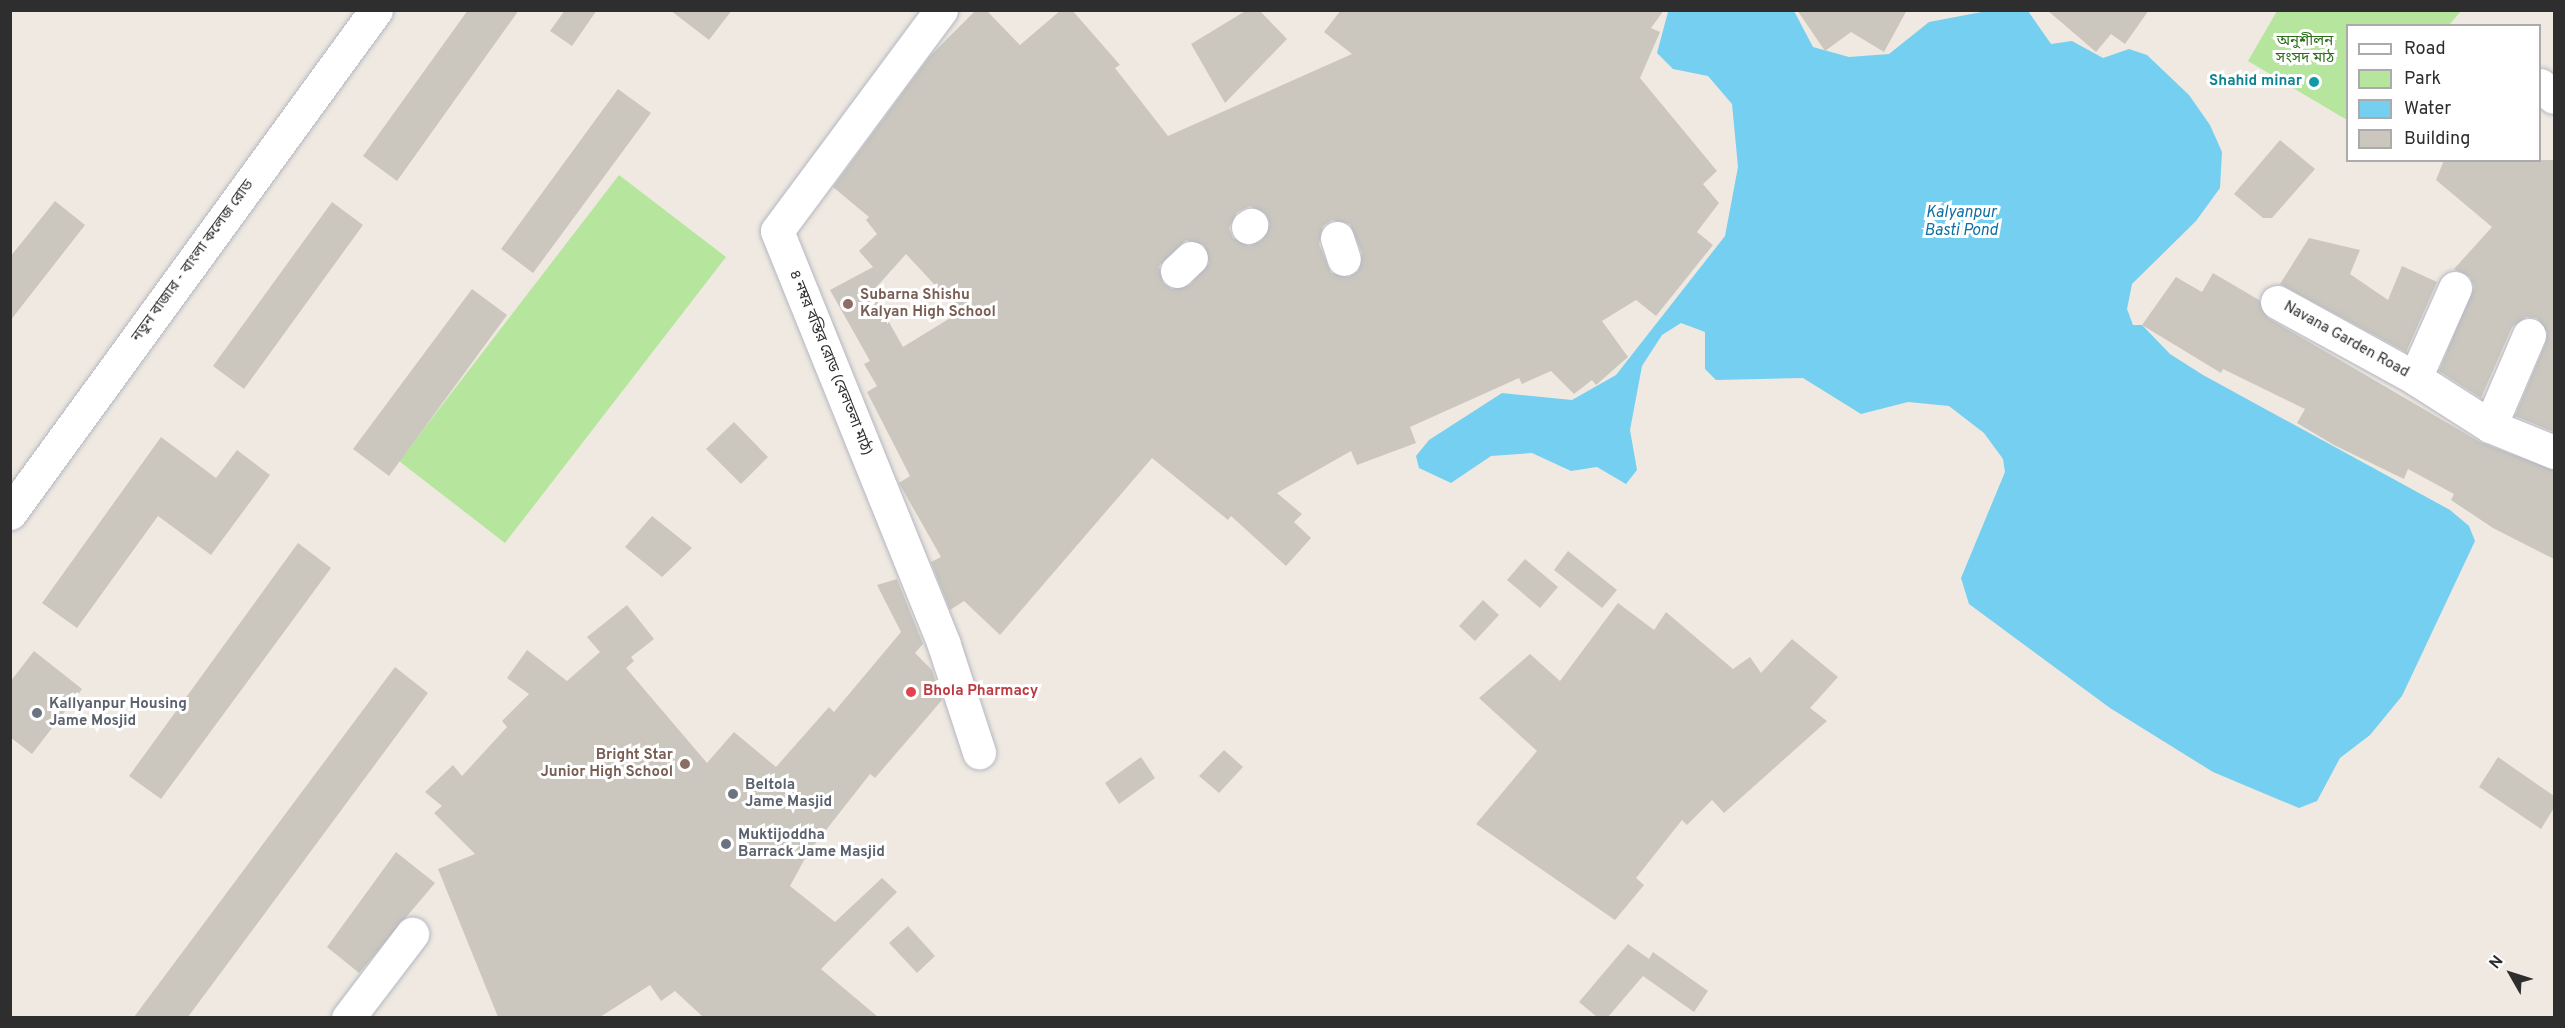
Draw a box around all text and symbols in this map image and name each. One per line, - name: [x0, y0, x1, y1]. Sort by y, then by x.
- legend: [2346, 24, 2541, 162]
- park label: অনুশীলন সংসদ মাঠ: [2276, 32, 2334, 67]
- text: Road: [2404, 38, 2446, 61]
- text: Park: [2404, 68, 2441, 91]
- place label: Shahid minar: [2209, 73, 2302, 91]
- marker: Shahid minar: [2307, 75, 2321, 89]
- text: Water: [2404, 98, 2451, 121]
- text: Building: [2404, 128, 2470, 151]
- street label: নতুন বাজার - বাংলা কলেজ রোড: [128, 176, 258, 346]
- water label: Kalyanpur Basti Pond: [1924, 203, 1998, 241]
- street label: ৪ নম্বর বস্তির রোড (বেলতলা মাঠ): [784, 268, 876, 458]
- place label: Subarna Shishu Kalyan High School: [860, 286, 996, 321]
- marker: Subarna Shishu Kalyan High School: [841, 297, 855, 311]
- street label: Navana Garden Road: [2280, 298, 2412, 382]
- place label: Bhola Pharmacy: [923, 683, 1038, 701]
- marker: Bhola Pharmacy: [904, 685, 918, 699]
- place label: Kallyanpur Housing Jame Mosjid: [49, 695, 187, 730]
- marker: Kallyanpur Housing Jame Mosjid: [30, 706, 44, 720]
- place label: Bright Star Junior High School: [540, 746, 673, 781]
- marker: Bright Star Junior High School: [678, 757, 692, 771]
- place label: Beltola Jame Masjid: [745, 776, 832, 811]
- marker: Beltola Jame Masjid: [726, 787, 740, 801]
- place label: Muktijoddha Barrack Jame Masjid: [738, 826, 885, 861]
- marker: Muktijoddha Barrack Jame Masjid: [719, 837, 733, 851]
- north arrow: [2481, 944, 2541, 1004]
- text: N: [2486, 952, 2508, 973]

